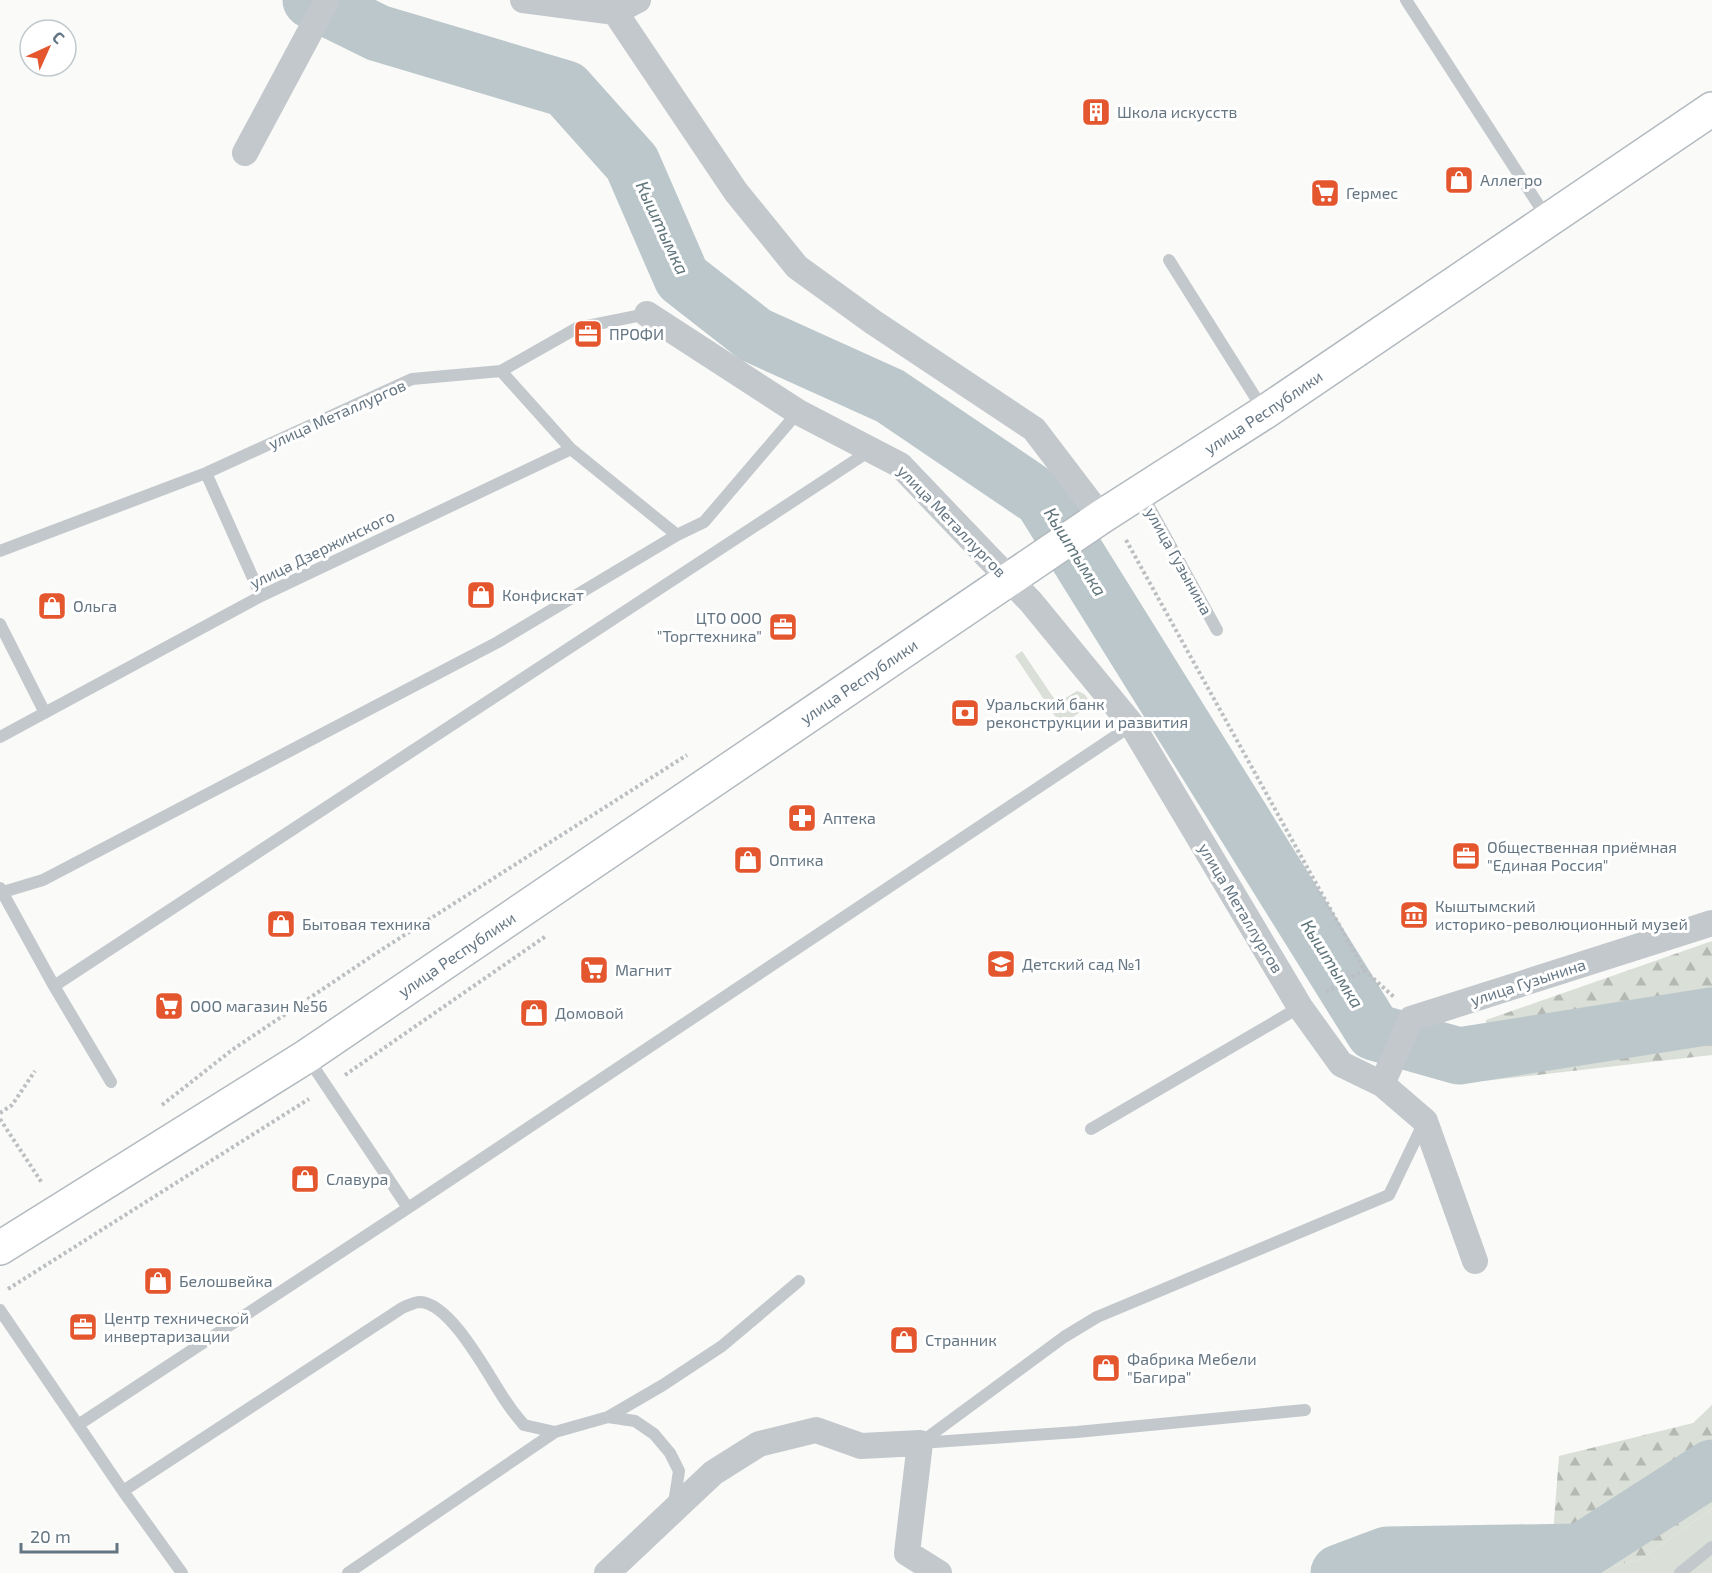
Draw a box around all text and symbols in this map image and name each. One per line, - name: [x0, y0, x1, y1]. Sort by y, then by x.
- north arrow: [18, 18, 78, 78]
- text: С: [49, 27, 69, 47]
- building icon: Школа искусств: [1080, 96, 1112, 128]
- place label: Школа искусств: [1117, 102, 1237, 122]
- shop icon: Аллегро: [1443, 164, 1475, 196]
- place label: Аллегро: [1480, 170, 1542, 189]
- water label: Кыштымка: [632, 177, 694, 278]
- supermarket icon: Гермес: [1309, 177, 1341, 209]
- place label: Гермес: [1346, 183, 1398, 202]
- office icon: ПРОФИ: [572, 318, 604, 350]
- place label: ПРОФИ: [609, 324, 664, 343]
- street label: улица Республики: [1200, 366, 1326, 458]
- street label: улица Металлургов: [265, 375, 409, 453]
- street label: улица Металлургов: [893, 461, 1011, 581]
- water label: Кыштымка: [1040, 503, 1112, 600]
- street label: улица Гузынина: [1141, 504, 1217, 618]
- street label: улица Дзержинского: [246, 505, 398, 593]
- shop icon: Конфискат: [465, 579, 497, 611]
- place label: Конфискат: [502, 585, 584, 604]
- shop icon: Ольга: [36, 590, 68, 622]
- place label: Ольга: [73, 596, 117, 615]
- place label: ЦТО ООО "Торгтехника": [657, 608, 762, 645]
- office icon: ЦТО ООО "Торгтехника": [767, 611, 799, 643]
- street label: улица Республики: [796, 635, 921, 728]
- place label: Уральский банк реконструкции и развития: [986, 694, 1188, 732]
- bank icon: Уральский банк реконструкции и развития: [949, 697, 981, 729]
- pharmacy icon: Аптека: [786, 802, 818, 834]
- place label: Аптека: [823, 808, 876, 827]
- place label: Общественная приёмная "Единая Россия": [1487, 837, 1677, 874]
- street label: улица Металлургов: [1194, 839, 1288, 977]
- office icon: Общественная приёмная "Единая Россия": [1450, 840, 1482, 872]
- shop icon: Оптика: [732, 844, 764, 876]
- place label: Оптика: [769, 850, 824, 869]
- place label: Кыштымский историко-революционный музей: [1435, 896, 1688, 934]
- museum icon: Кыштымский историко-революционный музей: [1398, 899, 1430, 931]
- shop icon: Бытовая техника: [265, 908, 297, 940]
- street label: улица Республики: [394, 908, 519, 1001]
- place label: Бытовая техника: [302, 914, 431, 933]
- water label: Кыштымка: [1297, 915, 1369, 1012]
- school or university icon: Детский сад №1: [985, 948, 1017, 980]
- supermarket icon: Магнит: [578, 954, 610, 986]
- place label: Детский сад №1: [1022, 954, 1141, 973]
- street label: улица Гузынина: [1468, 954, 1588, 1010]
- place label: Магнит: [615, 960, 672, 979]
- supermarket icon: ООО магазин №56: [153, 990, 185, 1022]
- place label: ООО магазин №56: [190, 996, 328, 1015]
- shop icon: Домовой: [518, 997, 550, 1029]
- place label: Домовой: [555, 1003, 624, 1022]
- shop icon: Славура: [289, 1163, 321, 1195]
- place label: Славура: [326, 1169, 388, 1189]
- shop icon: Белошвейка: [142, 1265, 174, 1297]
- place label: Белошвейка: [179, 1271, 273, 1290]
- place label: Центр технической инвертаризации: [104, 1308, 249, 1345]
- office icon: Центр технической инвертаризации: [67, 1311, 99, 1343]
- shop icon: Странник: [888, 1324, 920, 1356]
- place label: Странник: [925, 1330, 997, 1349]
- place label: Фабрика Мебели "Багира": [1127, 1349, 1257, 1386]
- shop icon: Фабрика Мебели "Багира": [1090, 1352, 1122, 1384]
- scale bar: [21, 1516, 117, 1554]
- text: 20 m: [30, 1525, 71, 1547]

